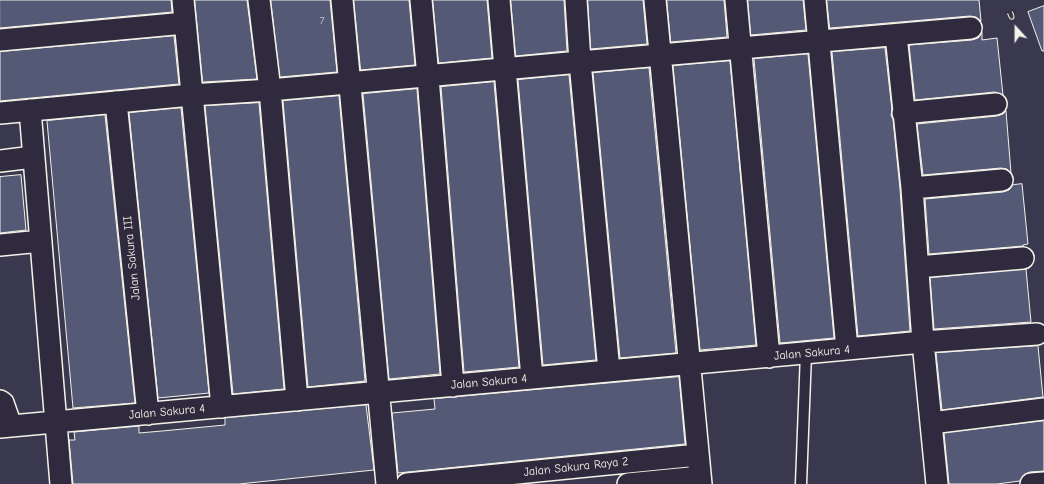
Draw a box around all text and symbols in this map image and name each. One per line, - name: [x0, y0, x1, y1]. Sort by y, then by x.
- north arrow: [996, 8, 1036, 48]
- text: U: [1006, 9, 1017, 24]
- house number: 7: [320, 15, 324, 27]
- street label: Jalan Sakura III: [120, 215, 144, 301]
- street label: Jalan Sakura 4: [773, 342, 851, 364]
- street label: Jalan Sakura 4: [450, 371, 528, 393]
- street label: Jalan Sakura 4: [128, 401, 206, 423]
- street label: Jalan Sakura Raya 2: [523, 454, 629, 480]

